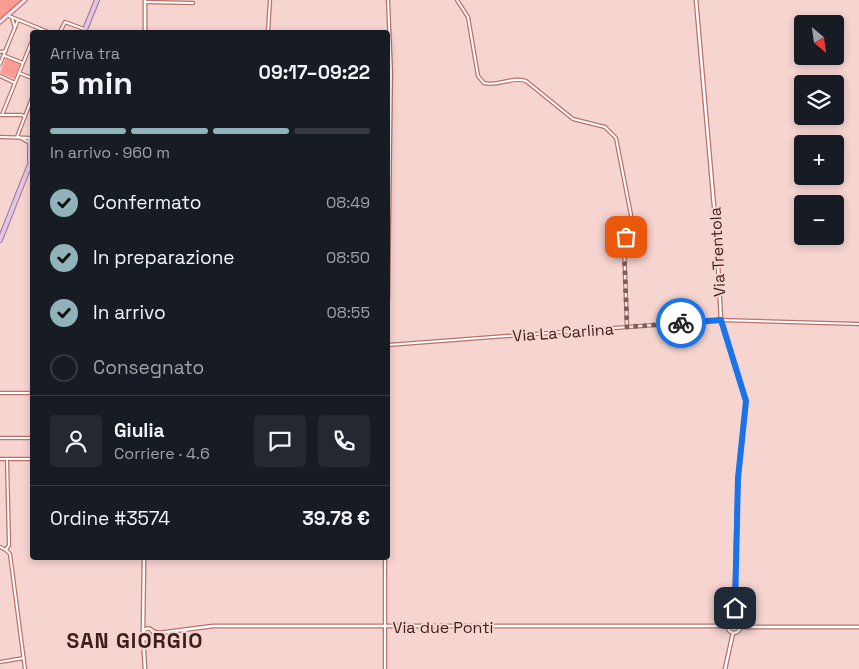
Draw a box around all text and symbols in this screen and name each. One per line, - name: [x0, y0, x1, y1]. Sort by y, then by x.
- north arrow: [794, 15, 844, 65]
- map controls: [794, 15, 844, 245]
- text: Arriva tra: [50, 43, 120, 64]
- text: 09:17–09:22: [259, 60, 370, 85]
- text: 5 min: [50, 63, 133, 103]
- button: layers: [794, 75, 844, 125]
- button: +: [794, 135, 844, 185]
- text: In arrivo · 960 m: [50, 142, 170, 163]
- icon: check: [50, 189, 78, 217]
- text: Confermato: [93, 190, 201, 215]
- text: 08:49: [326, 192, 370, 213]
- button: −: [794, 195, 844, 245]
- street label: Via Trentola: [705, 207, 730, 297]
- pin: [605, 216, 647, 258]
- icon: bag: [612, 223, 640, 251]
- icon: check: [50, 244, 78, 272]
- text: In preparazione: [93, 245, 235, 270]
- text: 08:50: [326, 247, 370, 268]
- courier: [656, 298, 706, 348]
- icon: check: [50, 299, 78, 327]
- text: In arrivo: [93, 300, 166, 325]
- text: 08:55: [327, 302, 370, 323]
- icon: bike: [667, 309, 695, 337]
- street label: Via La Carlina: [512, 318, 614, 347]
- text: Consegnato: [93, 355, 204, 380]
- button: person: [50, 415, 102, 467]
- button: chat: [254, 415, 306, 467]
- button: phone: [318, 415, 370, 467]
- text: Giulia: [114, 418, 164, 443]
- text: Corriere · 4.6: [114, 443, 210, 464]
- text: Ordine #3574: [50, 506, 170, 531]
- text: 39.78 €: [302, 506, 370, 531]
- pin: [714, 587, 756, 629]
- icon: home: [721, 594, 749, 622]
- street label: Via due Ponti: [393, 617, 493, 638]
- district label: SAN GIORGIO: [67, 627, 204, 654]

